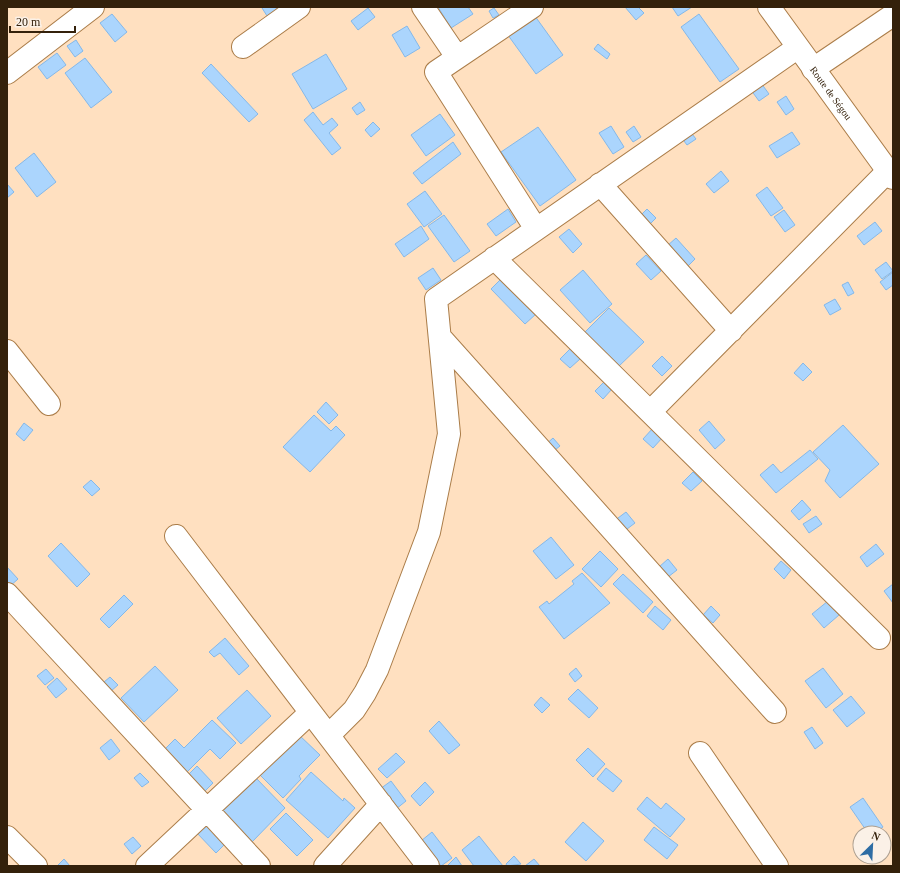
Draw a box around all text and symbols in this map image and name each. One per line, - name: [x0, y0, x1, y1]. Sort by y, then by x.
- scale bar: [10, 8, 75, 34]
- text: 20 m: [16, 15, 41, 29]
- street label: Route de Ségou: [808, 64, 854, 122]
- north arrow: [852, 825, 892, 865]
- text: N: [870, 829, 882, 843]

